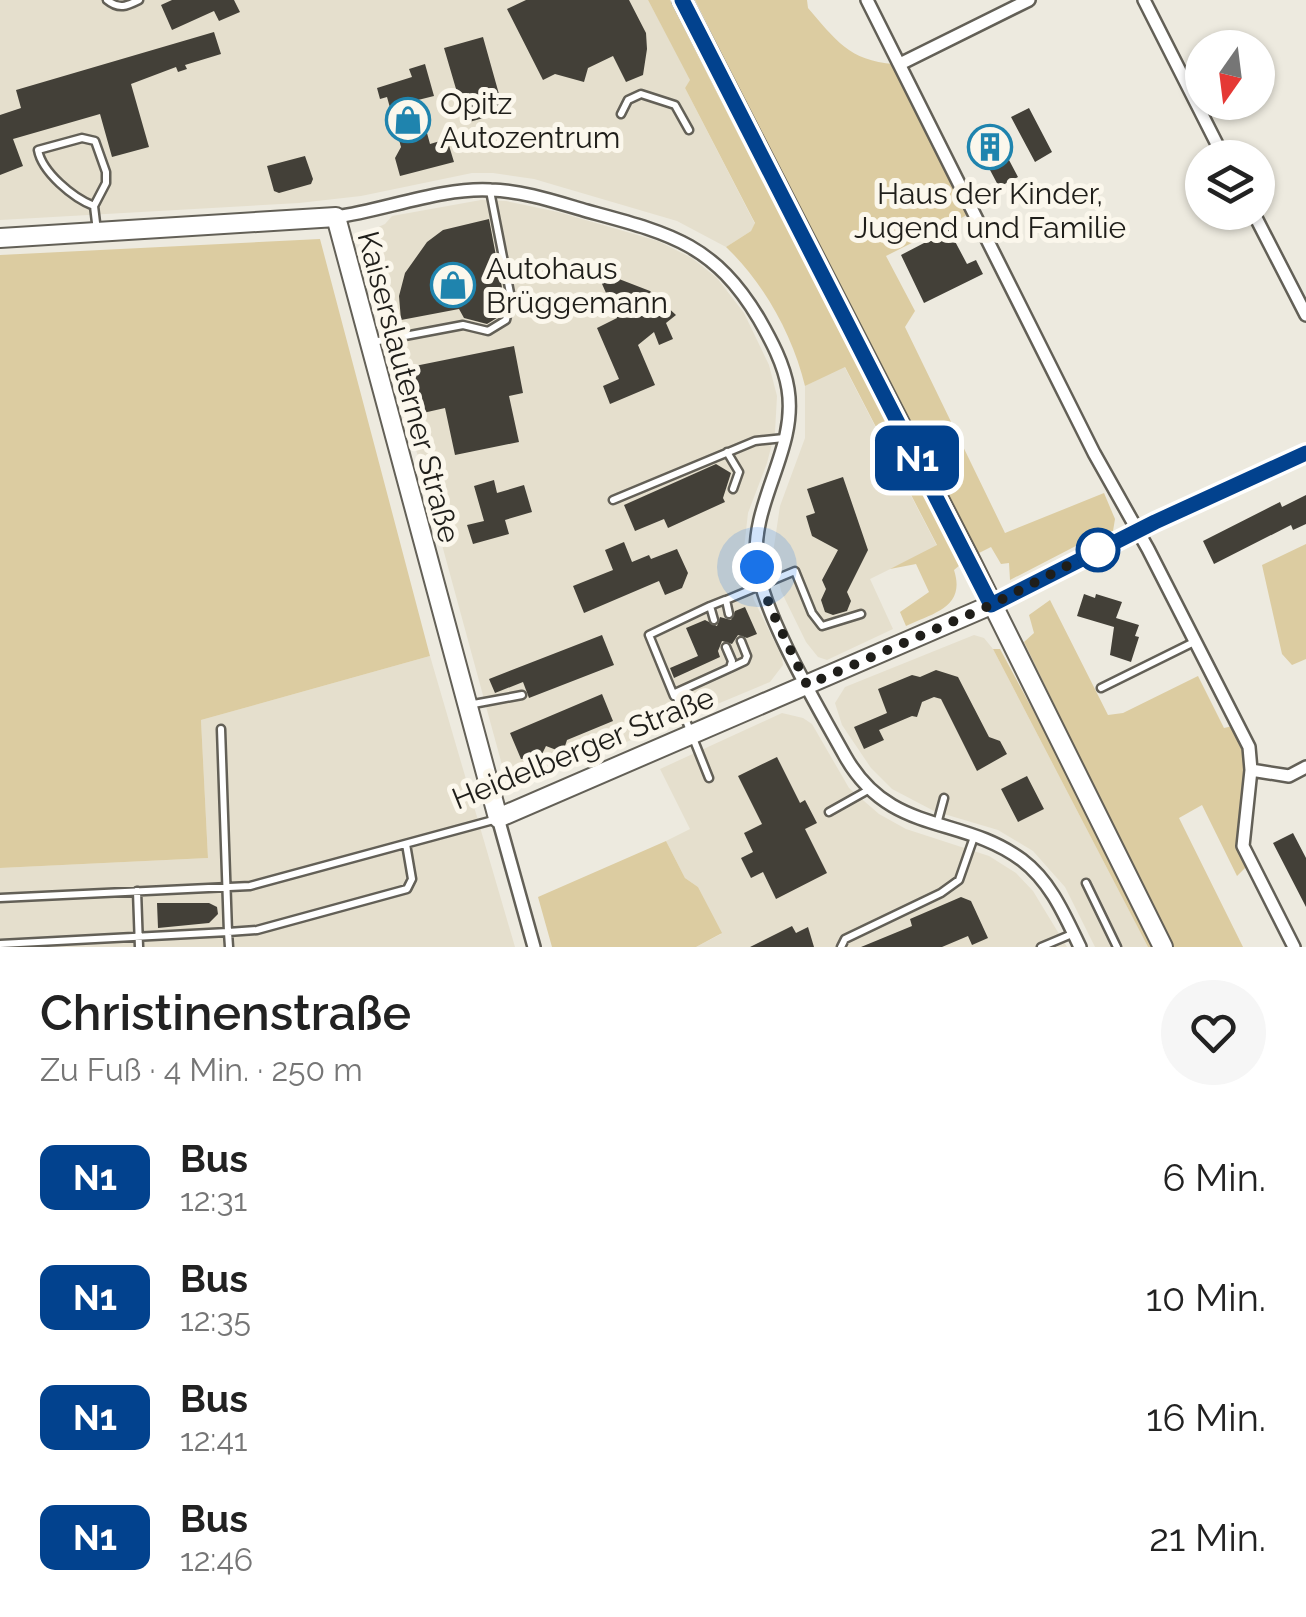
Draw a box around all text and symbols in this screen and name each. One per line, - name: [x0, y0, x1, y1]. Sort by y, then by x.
- north arrow: [1185, 30, 1275, 120]
- map controls: [1185, 30, 1275, 230]
- place label: Opitz Autozentrum: [440, 86, 620, 155]
- shop icon: Opitz Autozentrum: [385, 97, 431, 143]
- building icon: Haus der Kinder, Jugend und Familie: [967, 124, 1013, 170]
- button: layers: [1185, 140, 1275, 230]
- place label: Haus der Kinder, Jugend und Familie: [854, 176, 1126, 245]
- street label: Kaiserslauterner Straße: [351, 227, 467, 547]
- place label: Autohaus Brüggemann: [486, 251, 668, 320]
- shop icon: Autohaus Brüggemann: [430, 262, 476, 308]
- line badge: N1: [872, 426, 962, 490]
- text: N1: [895, 438, 939, 479]
- unlabelled marker: [1077, 529, 1119, 571]
- your location: [732, 542, 782, 592]
- street label: Heidelberger Straße: [447, 679, 719, 817]
- button: heart: [1161, 980, 1266, 1085]
- text: Christinenstraße: [40, 985, 411, 1041]
- text: Zu Fuß · 4 Min. · 250 m: [40, 1051, 363, 1088]
- text: Bus: [180, 1136, 248, 1181]
- text: 6 Min.: [1162, 1155, 1266, 1200]
- text: N1: [73, 1157, 117, 1198]
- text: 12:31: [180, 1181, 247, 1218]
- text: Bus: [180, 1256, 248, 1301]
- text: 10 Min.: [1146, 1275, 1266, 1320]
- text: N1: [73, 1277, 117, 1318]
- text: 12:35: [180, 1301, 251, 1338]
- text: Bus: [180, 1376, 248, 1421]
- text: 16 Min.: [1146, 1395, 1266, 1440]
- text: N1: [73, 1397, 117, 1438]
- text: 12:41: [180, 1421, 248, 1458]
- text: Bus: [180, 1496, 248, 1541]
- text: 21 Min.: [1149, 1515, 1266, 1560]
- text: N1: [73, 1517, 117, 1558]
- text: 12:46: [180, 1541, 253, 1578]

